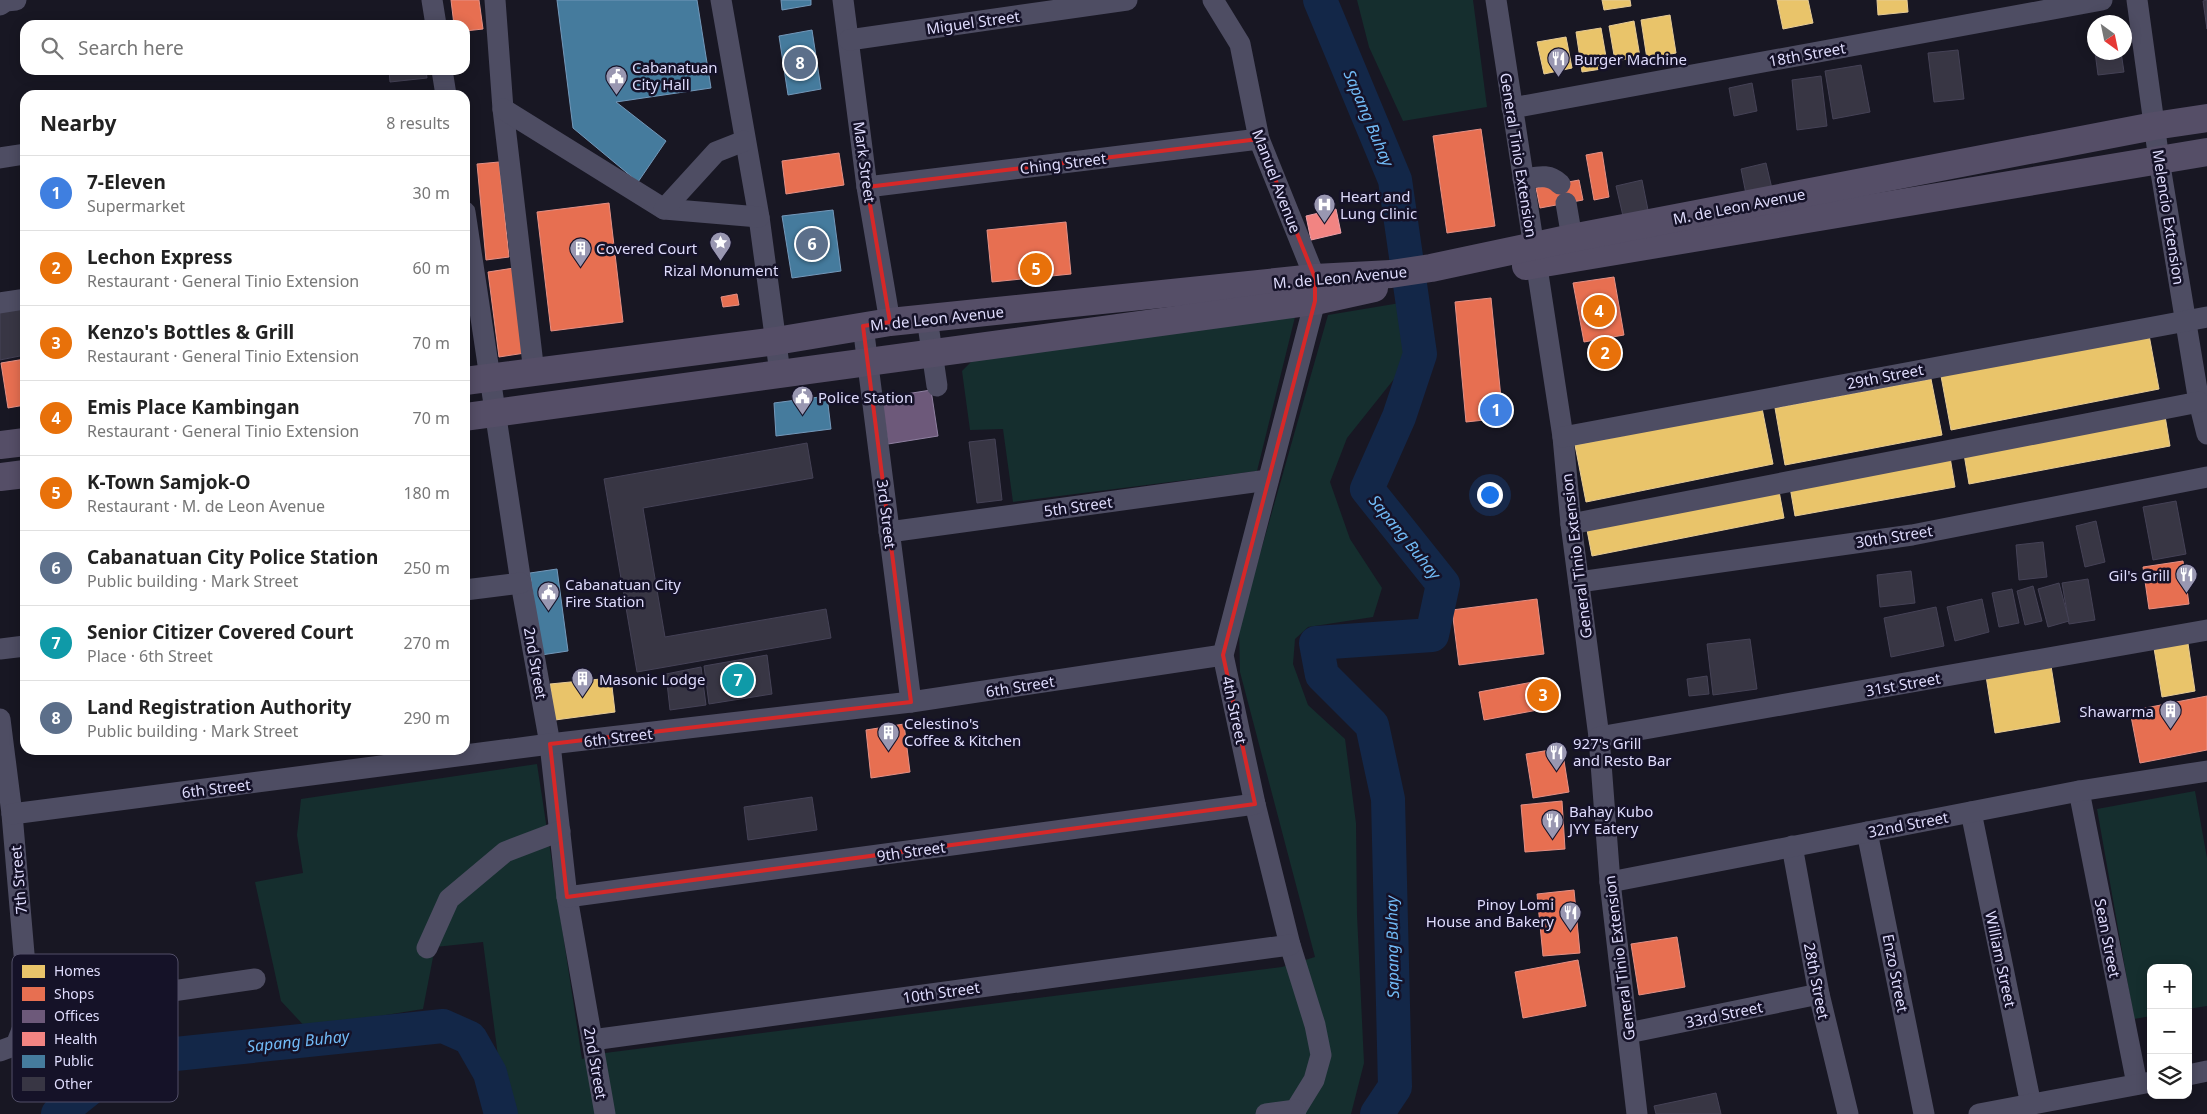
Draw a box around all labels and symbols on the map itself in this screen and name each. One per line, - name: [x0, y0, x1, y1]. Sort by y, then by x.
- street label: Miguel Street: [925, 5, 1022, 38]
- north arrow: [2087, 15, 2132, 60]
- street label: 18th Street: [1767, 37, 1848, 71]
- pin: 8: [784, 44, 816, 82]
- restaurant icon: Burger Machine: [1546, 47, 1570, 78]
- place label: Burger Machine: [1574, 49, 1687, 69]
- place label: Cabanatuan City Hall: [632, 57, 718, 94]
- public building icon: Cabanatuan City Hall: [604, 64, 628, 95]
- water label: Sapang Buhay: [1339, 66, 1400, 171]
- street label: General Tinio Extension: [1496, 71, 1542, 239]
- street label: Mark Street: [849, 120, 881, 205]
- street label: Manuel Avenue: [1248, 126, 1306, 236]
- street label: Ching Street: [1019, 148, 1108, 178]
- street label: Melencio Extension: [2148, 148, 2190, 286]
- street label: M. de Leon Avenue: [1671, 183, 1807, 229]
- place label: Heart and Lung Clinic: [1340, 186, 1417, 223]
- hospital icon: Heart and Lung Clinic: [1312, 193, 1336, 224]
- pin: 6: [796, 225, 828, 263]
- place icon: Rizal Monument: [709, 230, 733, 261]
- building icon: Covered Court: [568, 236, 592, 267]
- place label: Covered Court: [596, 238, 698, 258]
- pin: 5: [1020, 250, 1052, 288]
- place label: Rizal Monument: [664, 260, 779, 280]
- street label: M. de Leon Avenue: [1272, 261, 1408, 293]
- pin: 4: [1583, 292, 1615, 330]
- street label: M. de Leon Avenue: [869, 301, 1005, 335]
- pin: 2: [1589, 334, 1621, 372]
- street label: 29th Street: [1845, 359, 1926, 393]
- public building icon: Police Station: [790, 385, 814, 416]
- place label: Police Station: [818, 387, 913, 407]
- pin: 1: [1480, 391, 1512, 429]
- street label: General Tinio Extension: [1556, 472, 1596, 640]
- street label: 3rd Street: [873, 478, 901, 550]
- your location: [1477, 482, 1503, 508]
- water label: Sapang Buhay: [1364, 490, 1447, 585]
- street label: 5th Street: [1042, 491, 1114, 521]
- street label: 30th Street: [1854, 520, 1934, 552]
- restaurant icon: Gil's Grill: [2174, 563, 2198, 594]
- place label: Gil's Grill: [2109, 565, 2170, 585]
- place label: Cabanatuan City Fire Station: [565, 574, 681, 611]
- public building icon: Cabanatuan City Fire Station: [537, 581, 561, 612]
- street label: 2nd Street: [520, 625, 552, 701]
- pin: 7: [722, 661, 754, 699]
- building icon: Masonic Lodge: [571, 667, 595, 698]
- street label: 31st Street: [1864, 667, 1943, 700]
- place label: Masonic Lodge: [599, 669, 705, 689]
- street label: 6th Street: [984, 671, 1056, 701]
- street label: 4th Street: [1218, 674, 1252, 746]
- pin: 3: [1527, 676, 1559, 714]
- building icon: Shawarma: [2158, 699, 2182, 730]
- place label: Shawarma: [2079, 701, 2154, 721]
- place label: Celestino's Coffee & Kitchen: [904, 713, 1021, 750]
- building icon: Celestino's Coffee & Kitchen: [876, 720, 900, 751]
- street label: 6th Street: [583, 723, 654, 751]
- place label: 927's Grill and Resto Bar: [1573, 733, 1672, 770]
- restaurant icon: 927's Grill and Resto Bar: [1545, 740, 1569, 771]
- street label: 6th Street: [181, 774, 252, 802]
- place label: Bahay Kubo JYY Eatery: [1567, 801, 1653, 838]
- street label: 32nd Street: [1866, 806, 1950, 842]
- restaurant icon: Bahay Kubo JYY Eatery: [1541, 808, 1565, 839]
- street label: 9th Street: [875, 836, 947, 866]
- street label: 7th Street: [5, 844, 31, 915]
- street label: General Tinio Extension: [1599, 874, 1639, 1042]
- water label: Sapang Buhay: [1380, 894, 1404, 999]
- place label: Pinoy Lomi House and Bakery: [1426, 894, 1554, 931]
- street label: Sean Street: [2091, 897, 2126, 980]
- restaurant icon: Pinoy Lomi House and Bakery: [1558, 901, 1582, 932]
- street label: William Street: [1981, 909, 2021, 1009]
- street label: Enzo Street: [1879, 932, 1914, 1015]
- street label: 28th Street: [1800, 941, 1834, 1022]
- legend: [12, 954, 178, 1102]
- text: Homes: [54, 961, 101, 980]
- street label: 10th Street: [901, 977, 981, 1007]
- text: Shops: [54, 984, 94, 1003]
- street label: 33rd Street: [1684, 996, 1765, 1032]
- text: Offices: [54, 1006, 100, 1025]
- water label: Sapang Buhay: [246, 1025, 352, 1057]
- street label: 2nd Street: [580, 1025, 612, 1101]
- text: Health: [54, 1029, 97, 1048]
- text: Public: [54, 1051, 94, 1070]
- text: Other: [54, 1074, 93, 1093]

